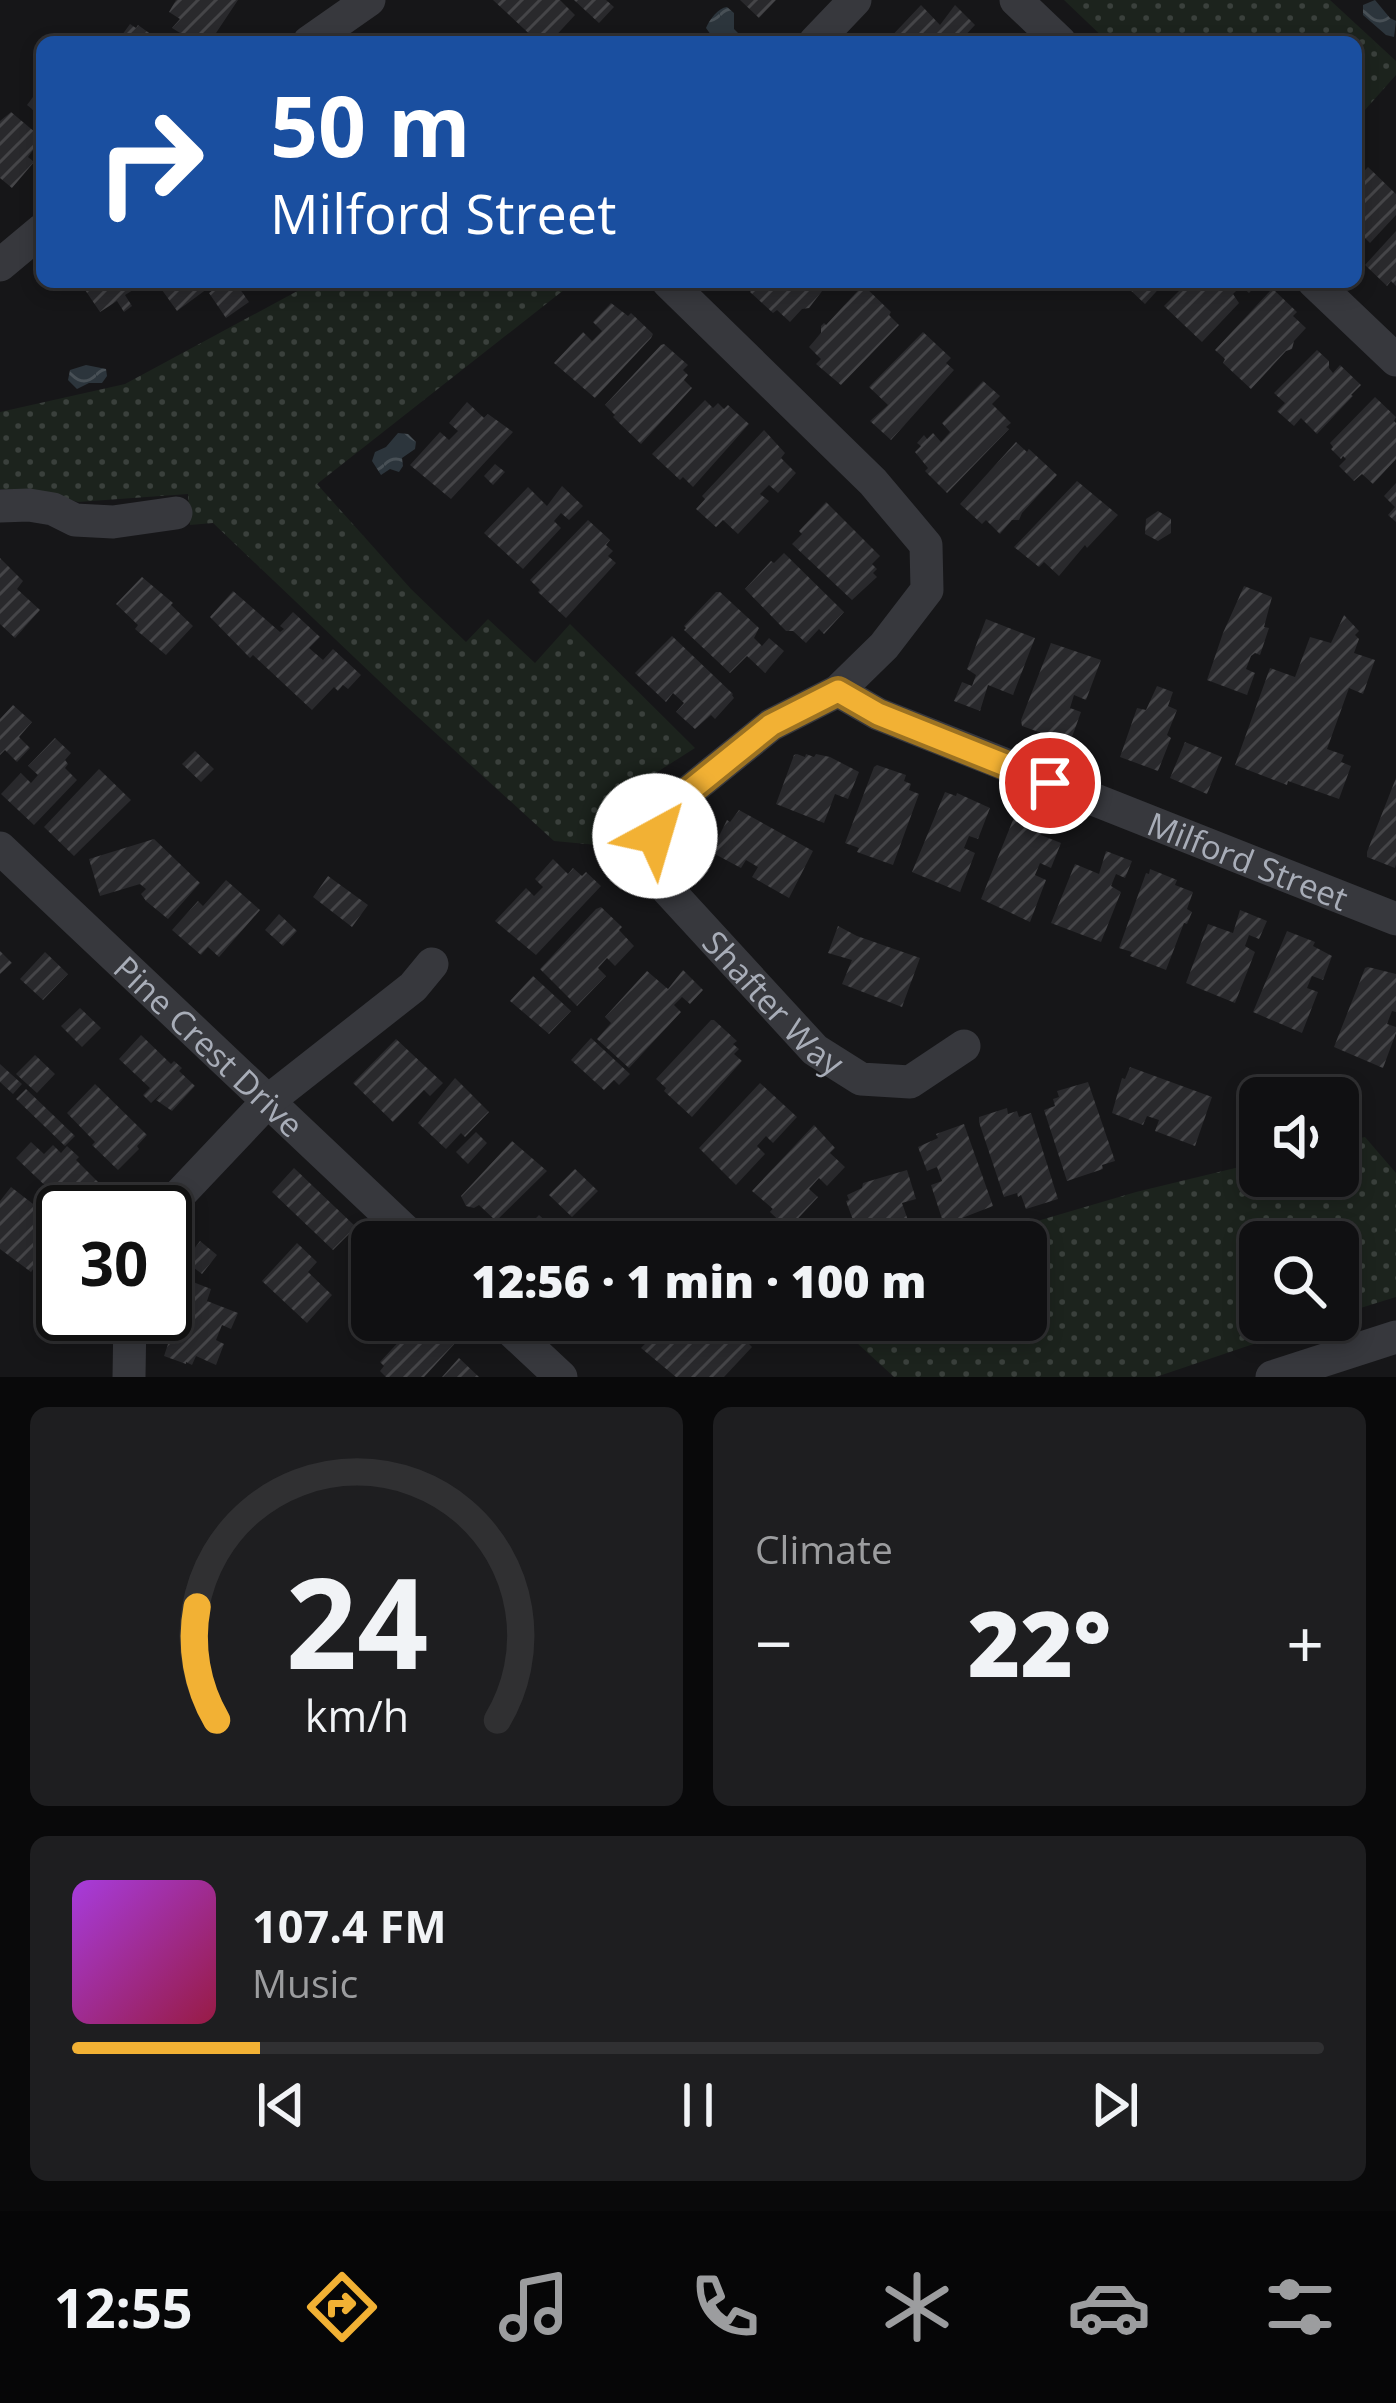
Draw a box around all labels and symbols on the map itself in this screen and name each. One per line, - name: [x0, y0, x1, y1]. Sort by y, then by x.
- pin: [999, 732, 1101, 834]
- position arrow: [592, 773, 718, 899]
- street label: Milford Street: [1141, 801, 1355, 920]
- street label: Shafter Way: [693, 920, 853, 1085]
- street label: Pine Crest Drive: [105, 945, 314, 1146]
- speed limit sign: 30: [36, 1185, 192, 1341]

